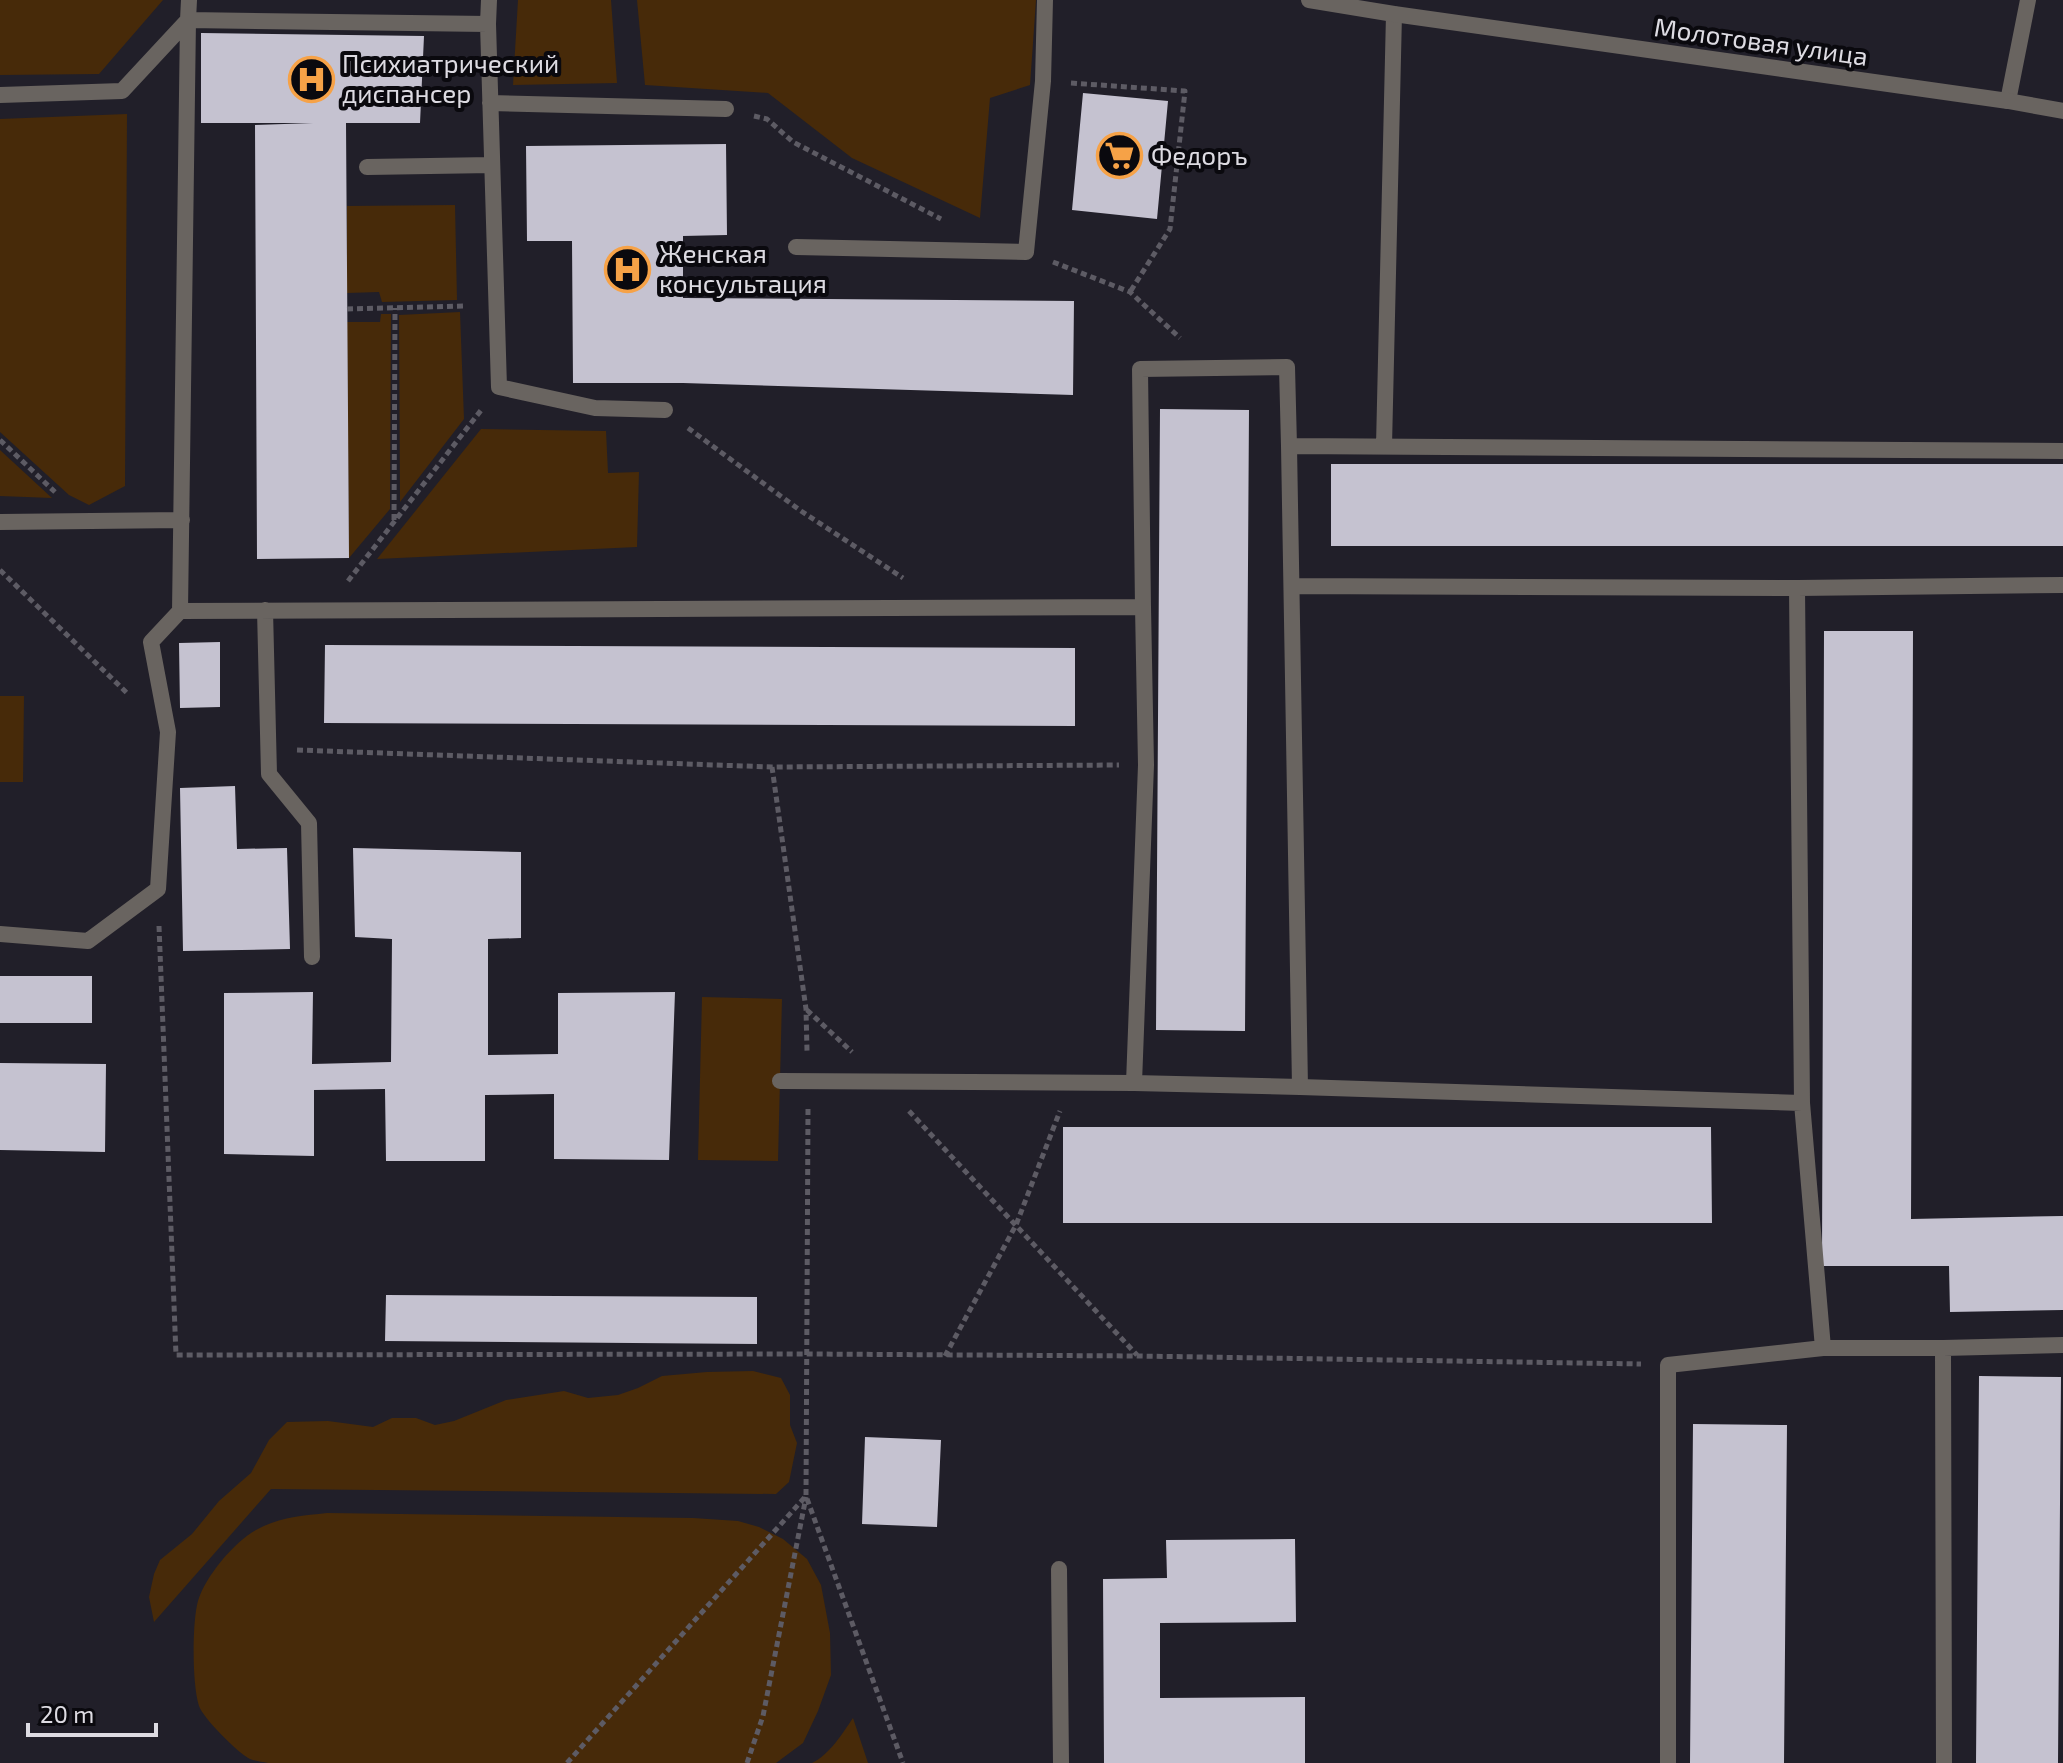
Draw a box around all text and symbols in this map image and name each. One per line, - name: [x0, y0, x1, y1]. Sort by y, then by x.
- street label: Молотовая улица: [1652, 10, 1870, 72]
- place label: Психиатрический диспансер: [342, 47, 559, 108]
- hospital icon: Психиатрический диспансер: [287, 55, 335, 103]
- supermarket icon: Федоръ: [1096, 132, 1144, 180]
- place label: Федоръ: [1151, 139, 1248, 170]
- place label: Женская консультация: [659, 237, 827, 299]
- hospital icon: Женская консультация: [604, 245, 652, 293]
- scale bar: [28, 1687, 156, 1737]
- text: 20 m: [40, 1699, 94, 1728]

